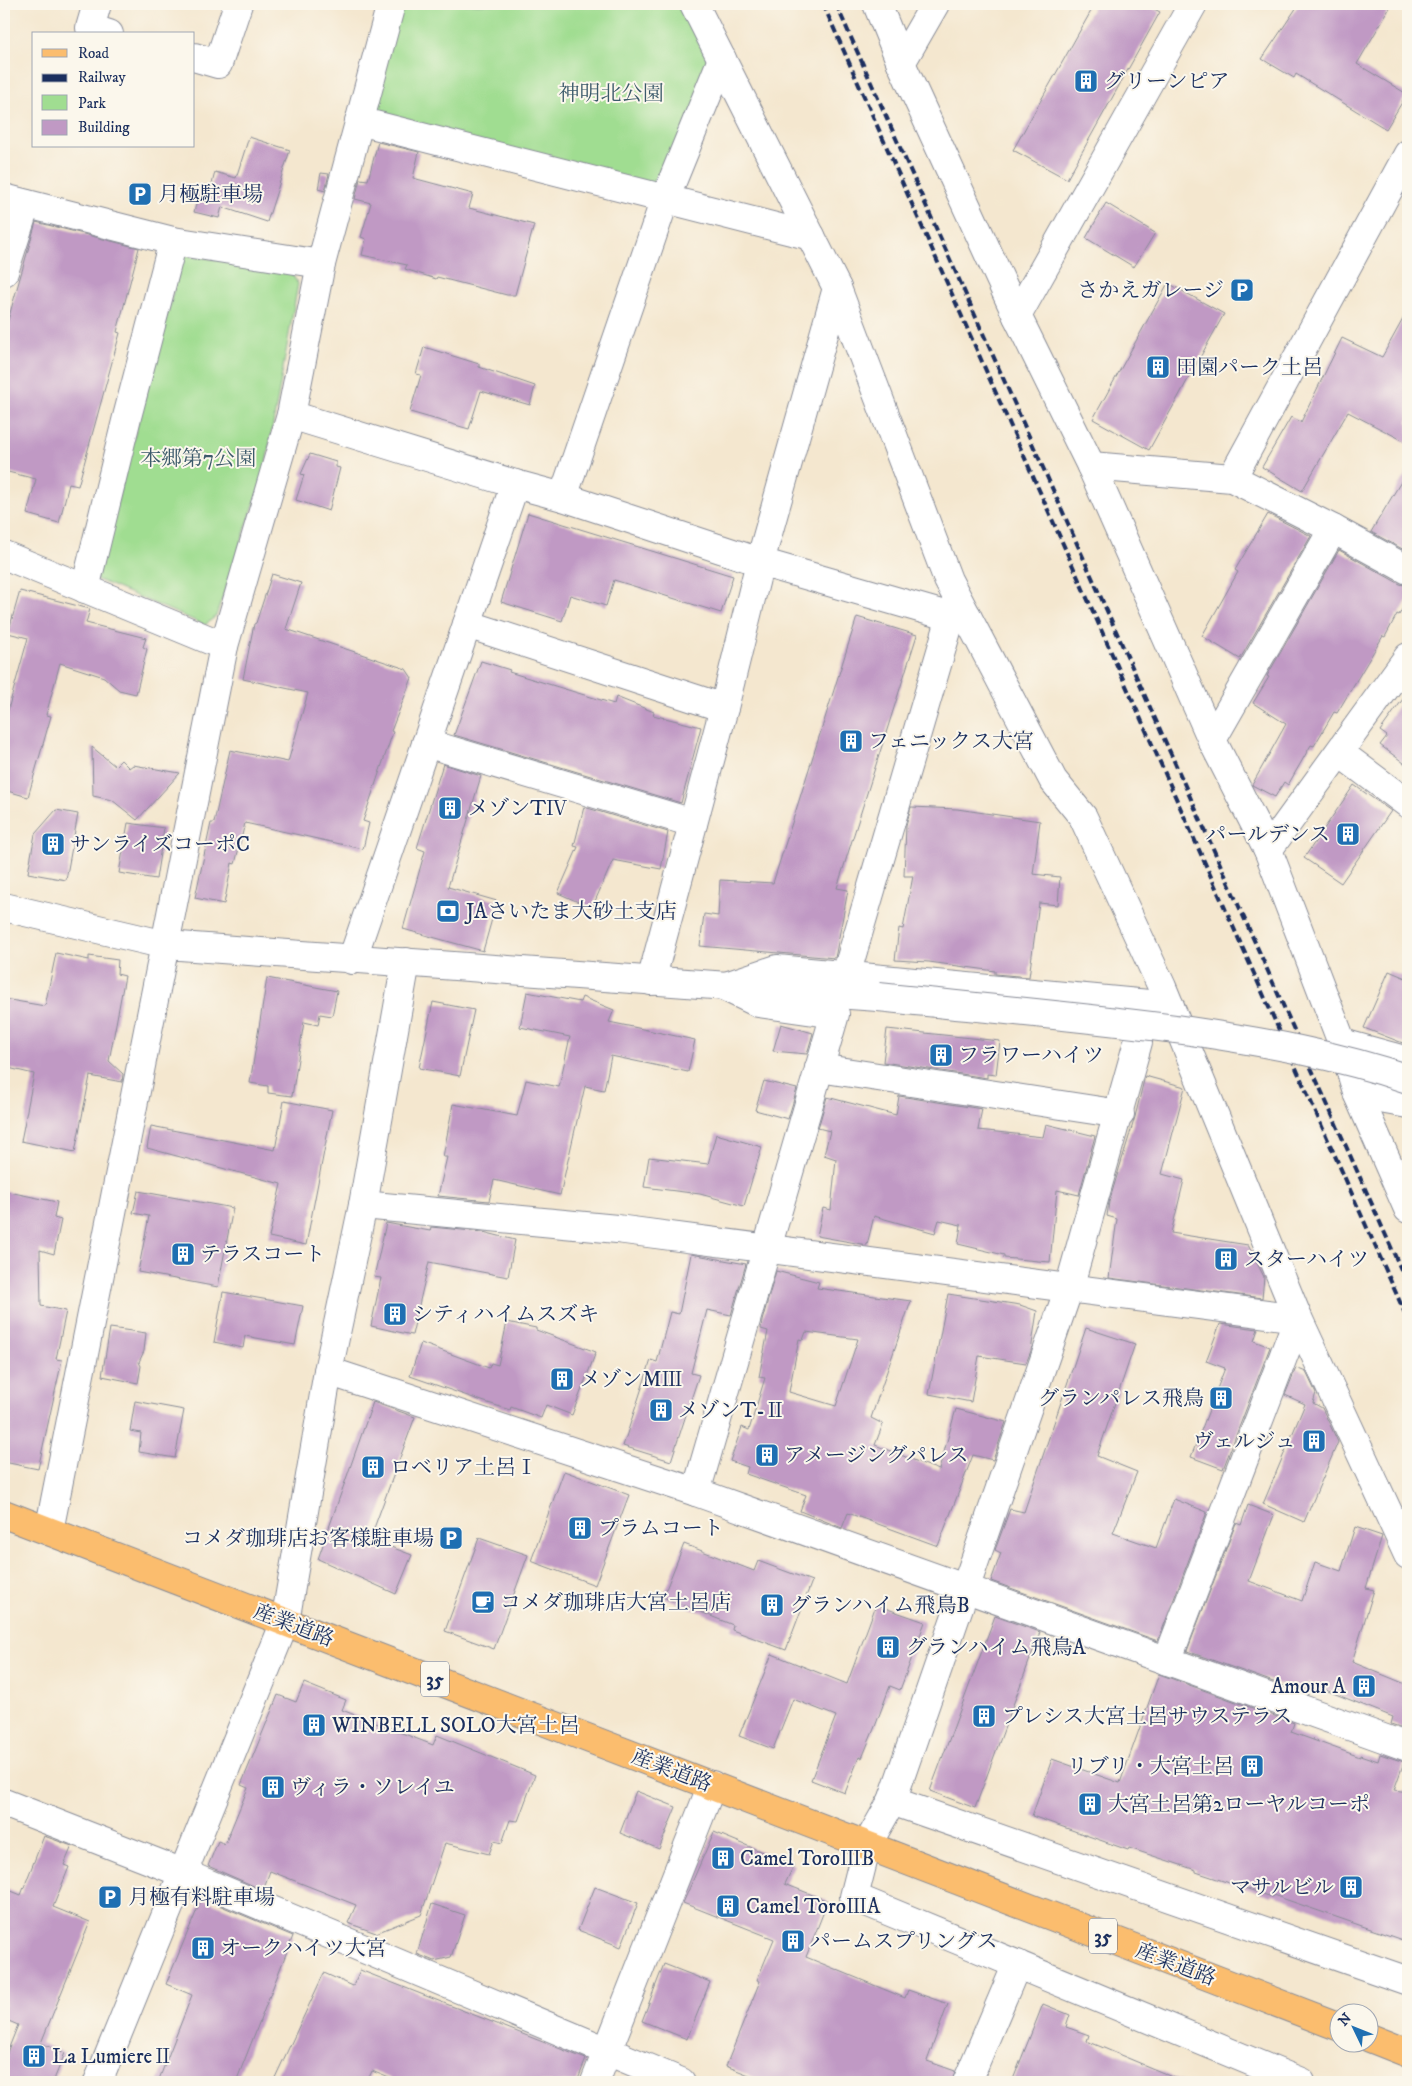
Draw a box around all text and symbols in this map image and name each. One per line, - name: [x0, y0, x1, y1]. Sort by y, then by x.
- legend: [32, 32, 195, 148]
- text: Road: [78, 44, 110, 63]
- text: Railway: [78, 68, 126, 87]
- building icon: グリーンピア: [1073, 68, 1099, 94]
- place label: グリーンピア: [1104, 69, 1230, 95]
- park label: 神明北公園: [559, 81, 664, 107]
- text: Park: [78, 94, 107, 113]
- text: Building: [78, 118, 130, 137]
- parking icon: 月極駐車場: [127, 181, 153, 207]
- place label: 月極駐車場: [158, 182, 263, 208]
- parking icon: さかえガレージ: [1229, 277, 1255, 303]
- place label: さかえガレージ: [1077, 278, 1224, 304]
- building icon: 田園パーク土呂: [1145, 354, 1171, 380]
- place label: 田園パーク土呂: [1176, 355, 1323, 381]
- park label: 本郷第7公園: [140, 446, 256, 472]
- building icon: フェニックス大宮: [838, 728, 864, 754]
- place label: フェニックス大宮: [868, 729, 1034, 755]
- building icon: メゾンTⅣ: [437, 795, 463, 821]
- place label: メゾンTⅣ: [468, 796, 567, 822]
- building icon: パールデンス: [1335, 821, 1361, 847]
- place label: パールデンス: [1205, 822, 1330, 848]
- building icon: サンライズコーポC: [40, 831, 66, 857]
- place label: サンライズコーポC: [70, 832, 250, 858]
- bank icon: JAさいたま大砂土支店: [435, 898, 461, 924]
- place label: JAさいたま大砂土支店: [464, 899, 676, 925]
- building icon: フラワーハイツ: [928, 1042, 954, 1068]
- place label: フラワーハイツ: [958, 1043, 1104, 1069]
- building icon: テラスコート: [170, 1241, 196, 1267]
- place label: テラスコート: [200, 1242, 325, 1268]
- building icon: スターハイツ: [1213, 1246, 1239, 1272]
- place label: スターハイツ: [1244, 1247, 1369, 1273]
- building icon: シティハイムスズキ: [382, 1301, 408, 1327]
- place label: シティハイムスズキ: [412, 1302, 599, 1328]
- building icon: メゾンMⅢ: [549, 1366, 575, 1392]
- place label: メゾンMⅢ: [580, 1367, 683, 1393]
- building icon: グランパレス飛鳥: [1208, 1385, 1234, 1411]
- place label: グランパレス飛鳥: [1038, 1386, 1204, 1412]
- building icon: メゾンT-Ⅱ: [648, 1397, 674, 1423]
- place label: メゾンT-Ⅱ: [678, 1398, 786, 1424]
- building icon: ヴェルジュ: [1301, 1428, 1327, 1454]
- place label: ヴェルジュ: [1193, 1429, 1296, 1455]
- building icon: アメージングパレス: [754, 1442, 780, 1468]
- place label: アメージングパレス: [784, 1443, 968, 1469]
- building icon: ロベリア土呂Ⅰ: [360, 1454, 386, 1480]
- place label: ロベリア土呂Ⅰ: [390, 1455, 537, 1481]
- building icon: プラムコート: [567, 1515, 593, 1541]
- place label: プラムコート: [598, 1516, 724, 1542]
- parking icon: コメダ珈琲店お客様駐車場: [438, 1525, 464, 1551]
- place label: コメダ珈琲店お客様駐車場: [182, 1526, 434, 1552]
- cafe icon: コメダ珈琲店大宮土呂店: [470, 1589, 496, 1615]
- place label: コメダ珈琲店大宮土呂店: [500, 1590, 731, 1616]
- building icon: グランハイム飛鳥B: [759, 1592, 785, 1618]
- place label: グランハイム飛鳥B: [790, 1593, 970, 1619]
- street label: 産業道路: [250, 1599, 338, 1653]
- building icon: グランハイム飛鳥A: [875, 1634, 901, 1660]
- place label: グランハイム飛鳥A: [906, 1635, 1087, 1661]
- road number: 35: [421, 1662, 449, 1696]
- building icon: Amour A: [1351, 1673, 1377, 1699]
- place label: Amour A: [1271, 1674, 1347, 1700]
- building icon: プレシス大宮土呂サウステラス: [971, 1703, 997, 1729]
- place label: プレシス大宮土呂サウステラス: [1002, 1704, 1292, 1730]
- building icon: WINBELL SOLO大宮土呂: [301, 1712, 327, 1738]
- place label: WINBELL SOLO大宮土呂: [331, 1713, 580, 1739]
- street label: 産業道路: [628, 1744, 716, 1798]
- building icon: リブリ・大宮土呂: [1239, 1753, 1265, 1779]
- place label: リブリ・大宮土呂: [1067, 1754, 1234, 1780]
- building icon: ヴィラ・ソレイユ: [260, 1774, 286, 1800]
- place label: ヴィラ・ソレイユ: [290, 1775, 455, 1801]
- building icon: 大宮土呂第2ローヤルコーポ: [1077, 1791, 1103, 1817]
- place label: 大宮土呂第2ローヤルコーポ: [1108, 1792, 1370, 1818]
- building icon: Camel ToroⅢB: [710, 1845, 736, 1871]
- place label: Camel ToroⅢB: [740, 1846, 874, 1872]
- building icon: マサルビル: [1338, 1874, 1364, 1900]
- place label: マサルビル: [1230, 1875, 1334, 1901]
- parking icon: 月極有料駐車場: [97, 1884, 123, 1910]
- place label: 月極有料駐車場: [128, 1885, 275, 1911]
- building icon: Camel ToroⅢA: [715, 1893, 741, 1919]
- place label: Camel ToroⅢA: [746, 1894, 881, 1920]
- road number: 35: [1089, 1918, 1117, 1954]
- building icon: パームスプリングス: [780, 1928, 806, 1954]
- place label: パームスプリングス: [810, 1929, 998, 1955]
- building icon: オークハイツ大宮: [190, 1935, 216, 1961]
- place label: オークハイツ大宮: [220, 1936, 387, 1962]
- street label: 産業道路: [1132, 1938, 1220, 1992]
- north arrow: [1330, 2004, 1380, 2054]
- text: N: [1335, 2009, 1356, 2030]
- building icon: La LumiereⅡ: [21, 2043, 47, 2069]
- place label: La LumiereⅡ: [52, 2044, 173, 2070]

